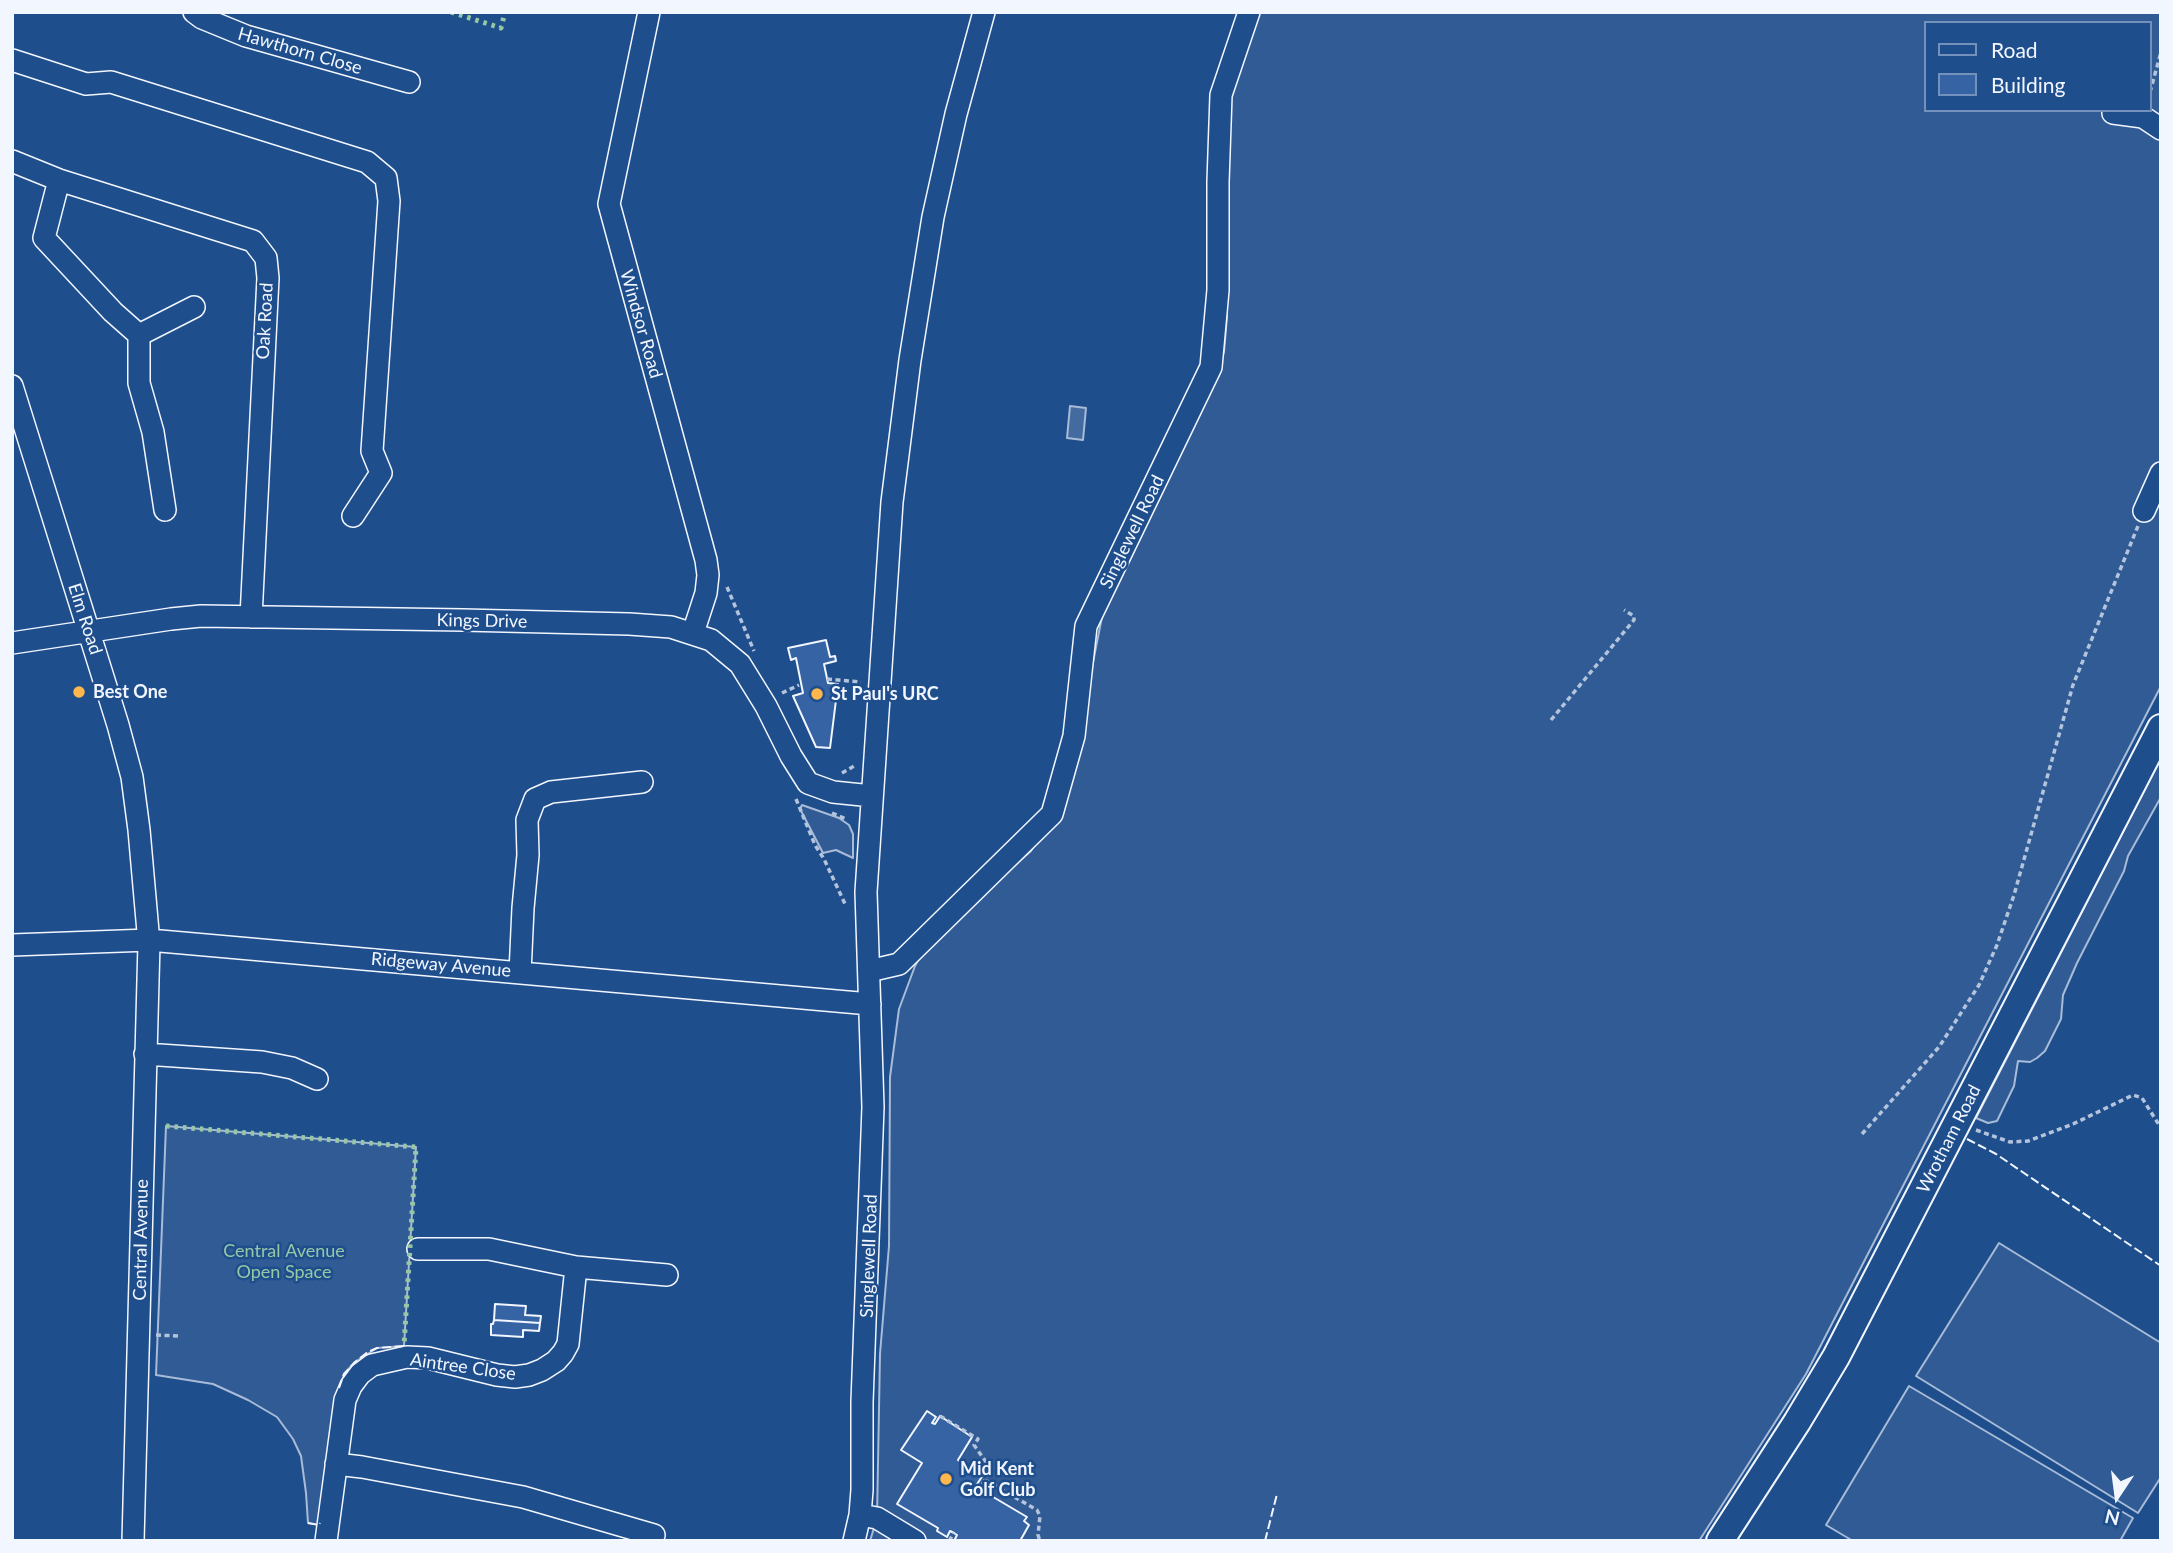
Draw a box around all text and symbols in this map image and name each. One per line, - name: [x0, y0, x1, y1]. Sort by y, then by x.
- legend: [1924, 21, 2152, 112]
- street label: Hawthorn Close: [235, 23, 365, 79]
- text: Road: [1991, 37, 2038, 62]
- text: Building: [1991, 72, 2066, 97]
- street label: Windsor Road: [615, 267, 667, 381]
- street label: Oak Road: [252, 282, 278, 360]
- street label: Singlewell Road: [1095, 472, 1169, 592]
- street label: Elm Road: [63, 581, 107, 657]
- street label: Kings Drive: [436, 609, 528, 633]
- place label: Best One: [93, 681, 167, 703]
- place label: St Paul's URC: [831, 683, 939, 705]
- marker: Best One: [71, 684, 87, 700]
- marker: St Paul's URC: [809, 686, 825, 702]
- street label: Ridgeway Avenue: [370, 948, 512, 982]
- street label: Wrotham Road: [1912, 1081, 1986, 1197]
- street label: Central Avenue: [129, 1179, 153, 1301]
- street label: Singlewell Road: [856, 1194, 882, 1318]
- park label: Central Avenue Open Space: [223, 1240, 345, 1282]
- street label: Aintree Close: [409, 1349, 517, 1385]
- place label: Mid Kent Golf Club: [960, 1458, 1035, 1500]
- north arrow: [2082, 1462, 2152, 1532]
- marker: Mid Kent Golf Club: [938, 1471, 954, 1487]
- text: N: [2102, 1505, 2122, 1531]

